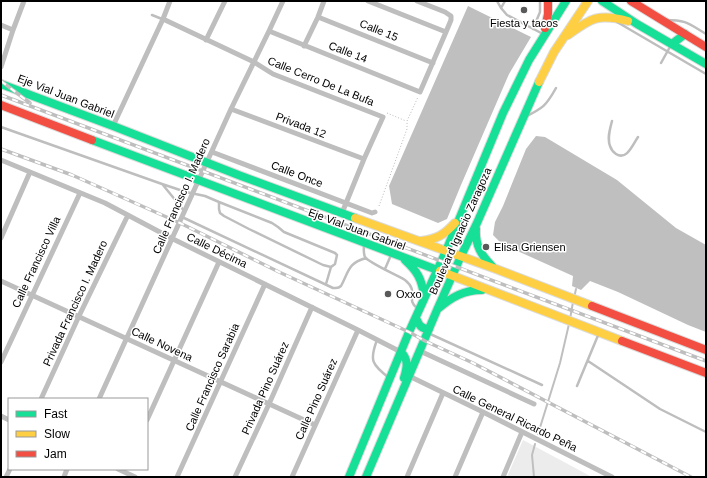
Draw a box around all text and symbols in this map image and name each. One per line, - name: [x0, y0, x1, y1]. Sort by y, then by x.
- marker: Fiesta y tacos: [519, 5, 529, 15]
- street label: Calle 15: [358, 17, 400, 43]
- place label: Fiesta y tacos: [490, 17, 558, 29]
- street label: Calle 14: [327, 39, 369, 65]
- street label: Calle Cerro De La Bufa: [266, 54, 377, 108]
- street label: Eje Vial Juan Gabriel: [16, 72, 116, 120]
- street label: Privada 12: [274, 110, 328, 140]
- street label: Calle Francisco I. Madero: [150, 136, 212, 256]
- street label: Calle Once: [269, 159, 325, 189]
- street label: Boulevard Ignacio Zaragoza: [427, 165, 494, 296]
- street label: Eje Vial Juan Gabriel: [307, 206, 407, 252]
- street label: Calle Francisco Villa: [10, 214, 63, 310]
- street label: Calle Décima: [185, 230, 250, 270]
- street label: Privada Francisco I. Madero: [40, 238, 110, 368]
- place label: Elisa Griensen: [494, 241, 566, 253]
- marker: Elisa Griensen: [481, 242, 491, 252]
- place label: Oxxo: [396, 288, 422, 300]
- marker: Oxxo: [383, 289, 393, 299]
- street label: Calle Francisco Sarabia: [183, 320, 242, 433]
- street label: Calle Novena: [130, 325, 195, 364]
- street label: Privada Pino Suárez: [239, 340, 291, 436]
- street label: Calle Pino Suárez: [293, 356, 339, 442]
- street label: Calle General Ricardo Peña: [451, 383, 580, 454]
- legend: [8, 398, 148, 470]
- text: Fast: [44, 407, 68, 421]
- text: Slow: [44, 427, 70, 441]
- text: Jam: [44, 447, 67, 461]

